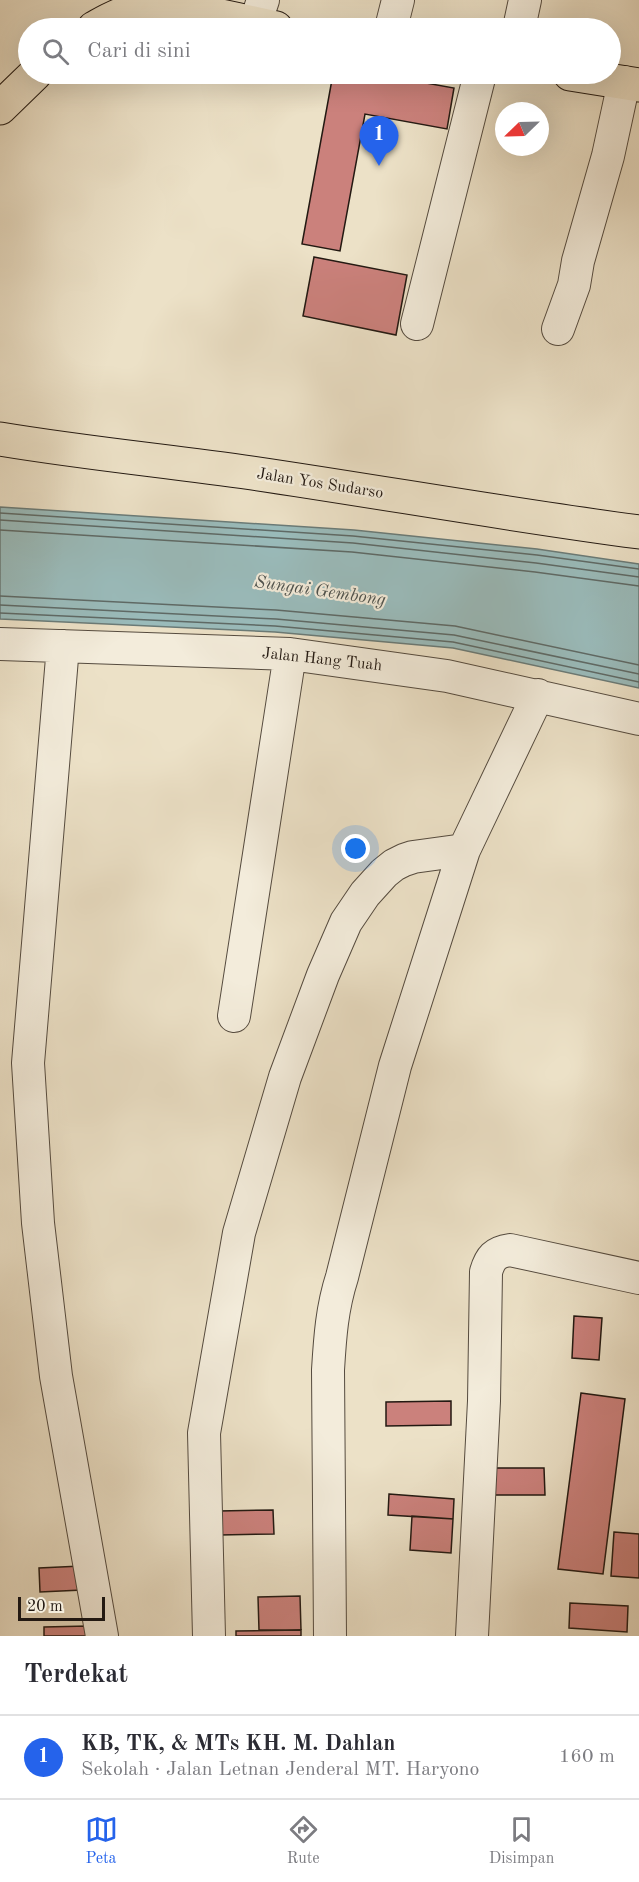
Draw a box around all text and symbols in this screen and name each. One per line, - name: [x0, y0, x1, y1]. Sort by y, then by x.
- search box: [18, 18, 621, 84]
- icon: search: [39, 35, 72, 68]
- text: Cari di sini: [87, 40, 191, 62]
- north arrow: [495, 102, 549, 156]
- pin: 1: [360, 116, 398, 166]
- street label: Jalan Yos Sudarso: [256, 466, 384, 502]
- water label: Sungai Gembong: [253, 573, 387, 609]
- street label: Jalan Hang Tuah: [261, 646, 383, 674]
- your location: [341, 834, 370, 863]
- scale bar: [18, 1594, 105, 1622]
- text: 20 m: [27, 1599, 63, 1615]
- text: Terdekat: [24, 1662, 128, 1688]
- text: KB, TK, & MTs KH. M. Dahlan: [81, 1733, 396, 1755]
- text: 1: [38, 1747, 49, 1767]
- text: 160 m: [559, 1747, 615, 1767]
- text: Sekolah · Jalan Letnan Jenderal MT. Haryono: [81, 1760, 480, 1780]
- tab: Peta: [85, 1813, 118, 1869]
- tab: Rute: [287, 1813, 320, 1869]
- tab: Disimpan: [489, 1813, 554, 1869]

